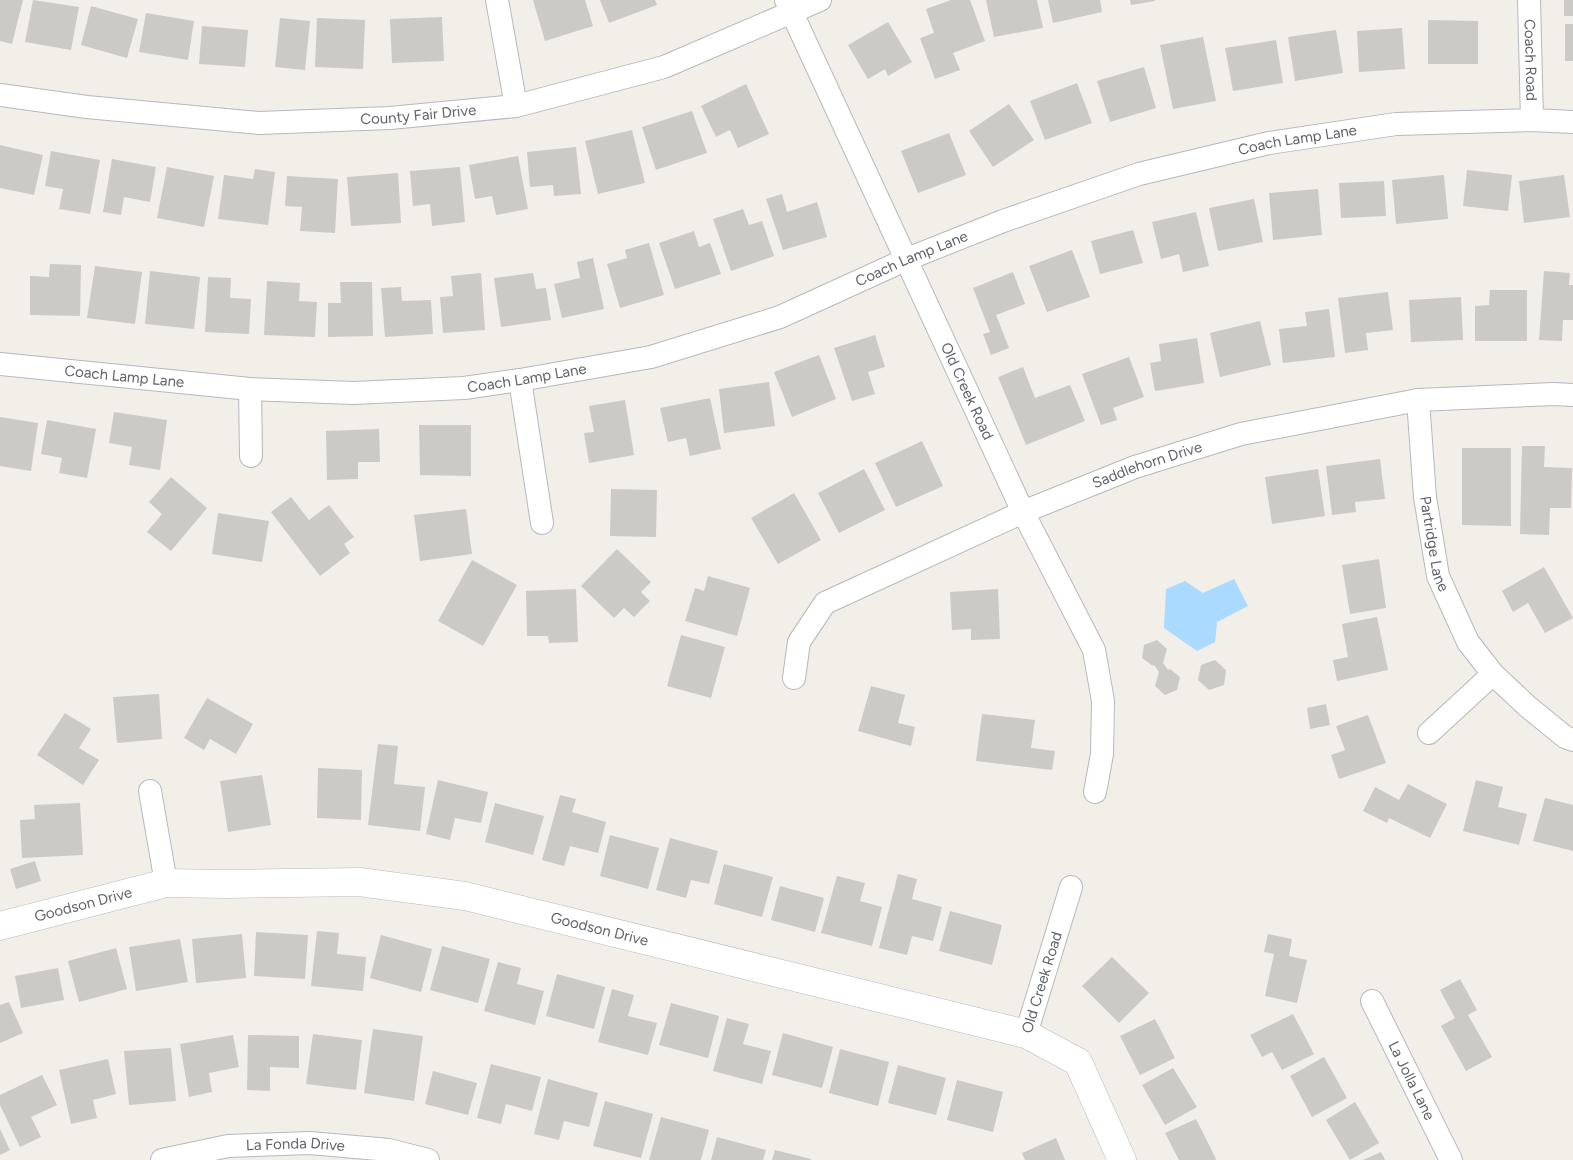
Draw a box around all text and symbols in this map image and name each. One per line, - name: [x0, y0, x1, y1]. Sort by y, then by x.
- street label: Coach Road: [1520, 19, 1541, 101]
- street label: County Fair Drive: [360, 101, 477, 128]
- street label: Coach Lamp Lane: [1236, 121, 1358, 159]
- street label: Coach Lamp Lane: [853, 227, 970, 290]
- street label: Old Creek Road: [937, 340, 997, 443]
- street label: Coach Lamp Lane: [466, 360, 588, 396]
- street label: Coach Lamp Lane: [64, 361, 185, 391]
- street label: Saddlehorn Drive: [1090, 438, 1204, 492]
- street label: Partridge Lane: [1416, 495, 1453, 595]
- street label: Goodson Drive: [33, 883, 134, 926]
- street label: Goodson Drive: [549, 908, 650, 950]
- street label: Old Creek Road: [1018, 929, 1066, 1035]
- street label: La Jolla Lane: [1384, 1038, 1439, 1123]
- street label: La Fonda Drive: [246, 1134, 346, 1155]

